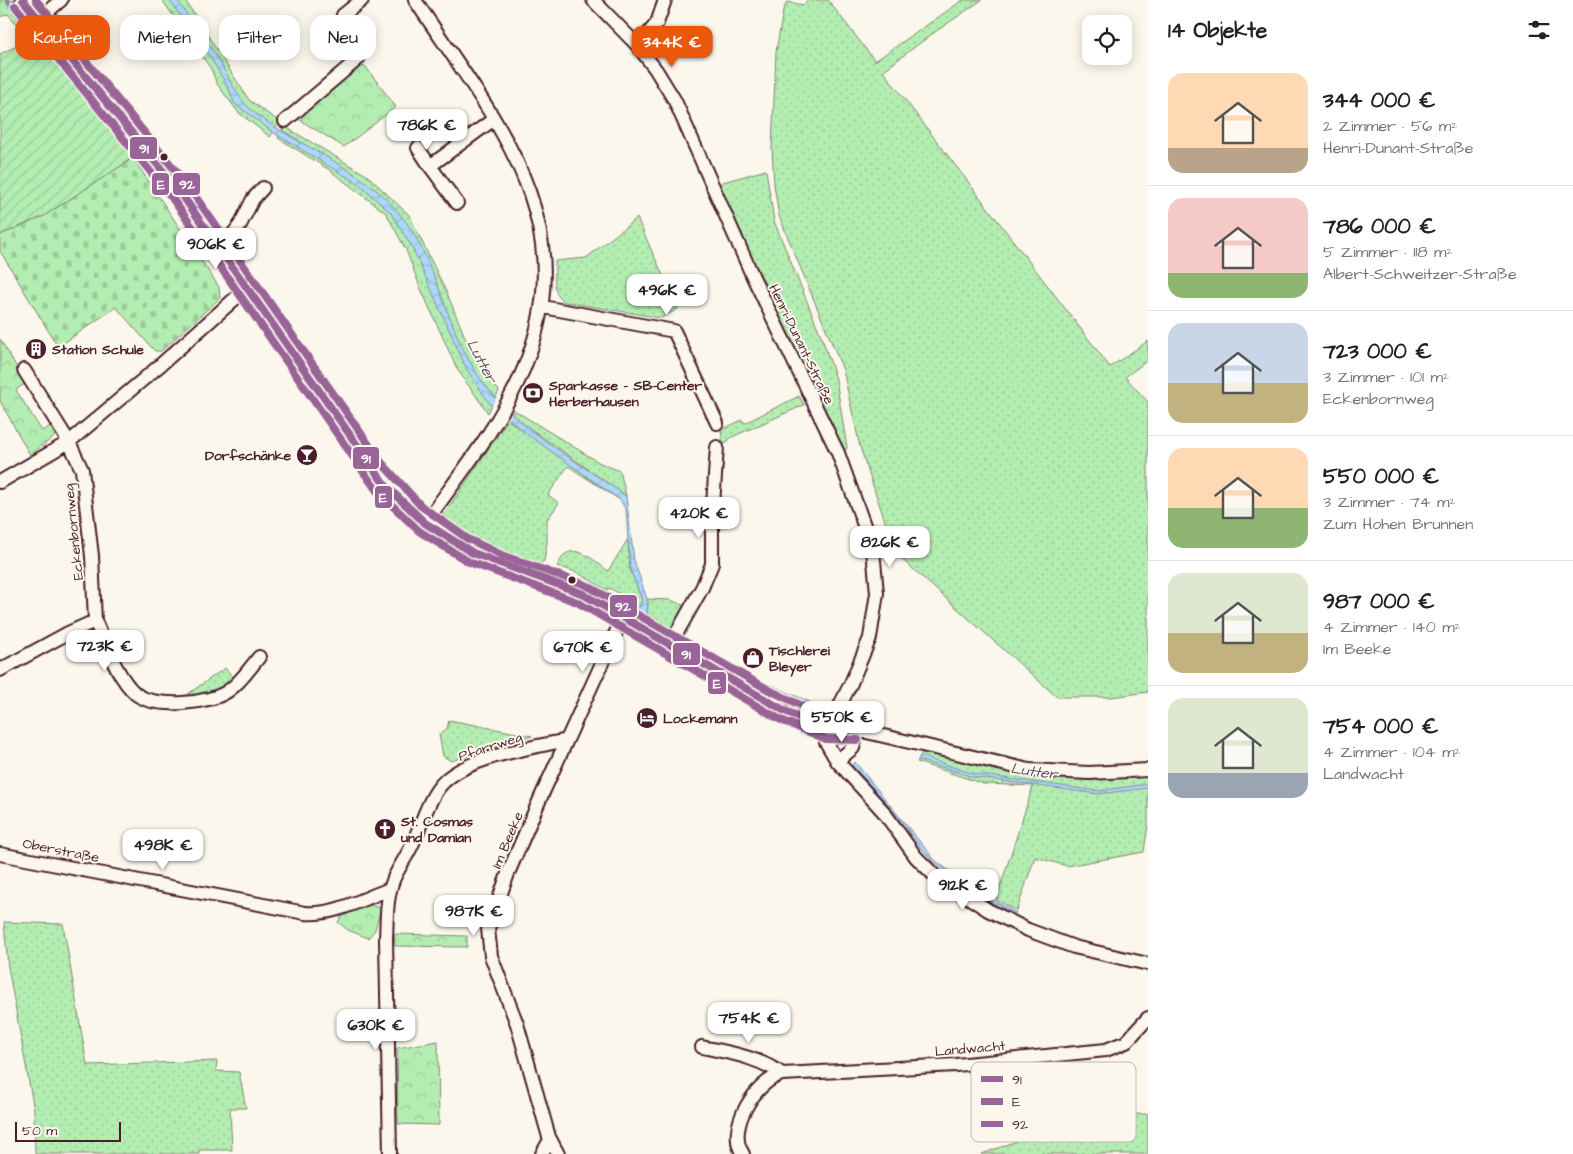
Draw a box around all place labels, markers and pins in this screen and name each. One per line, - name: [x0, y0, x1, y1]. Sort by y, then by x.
- pin: 344K €: [631, 26, 713, 68]
- pin: 786K €: [386, 108, 468, 151]
- unlabelled marker: [159, 152, 169, 162]
- pin: 906K €: [175, 228, 257, 270]
- pin: 496K €: [626, 274, 708, 316]
- building icon: Station Schule: [24, 337, 48, 361]
- place label: Station Schule: [51, 340, 144, 360]
- place label: Sparkasse – SB-Center Herberhausen: [548, 376, 703, 412]
- bank icon: Sparkasse – SB-Center Herberhausen: [521, 381, 545, 405]
- bar icon: Dorfschänke: [295, 443, 319, 467]
- place label: Dorfschänke: [205, 446, 291, 466]
- pin: 420K €: [658, 496, 740, 539]
- pin: 826K €: [849, 526, 931, 568]
- unlabelled marker: [567, 575, 577, 585]
- pin: 723K €: [64, 630, 146, 672]
- pin: 670K €: [542, 630, 624, 673]
- place label: Tischlerei Bleyer: [768, 641, 831, 677]
- shop icon: Tischlerei Bleyer: [741, 646, 765, 670]
- pin: 550K €: [801, 700, 883, 743]
- hotel icon: Lockemann: [635, 706, 659, 730]
- place label: Lockemann: [663, 709, 738, 729]
- place label: St. Cosmas und Damian: [400, 812, 473, 848]
- church icon: St. Cosmas und Damian: [373, 817, 397, 841]
- pin: 498K €: [122, 828, 204, 871]
- pin: 912K €: [922, 868, 1004, 911]
- pin: 987K €: [433, 894, 515, 937]
- pin: 754K €: [708, 1002, 790, 1044]
- pin: 630K €: [335, 1008, 417, 1051]

